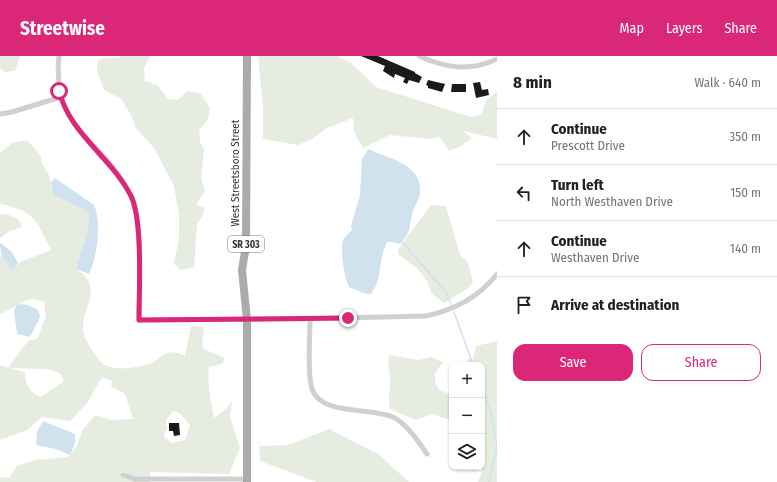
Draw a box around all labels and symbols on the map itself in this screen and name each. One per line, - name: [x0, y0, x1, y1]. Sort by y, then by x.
- route start: [50, 82, 68, 100]
- street label: West Streetsboro Street: [229, 119, 242, 226]
- road number: SR 303: [228, 236, 264, 252]
- route end: [339, 309, 357, 327]

